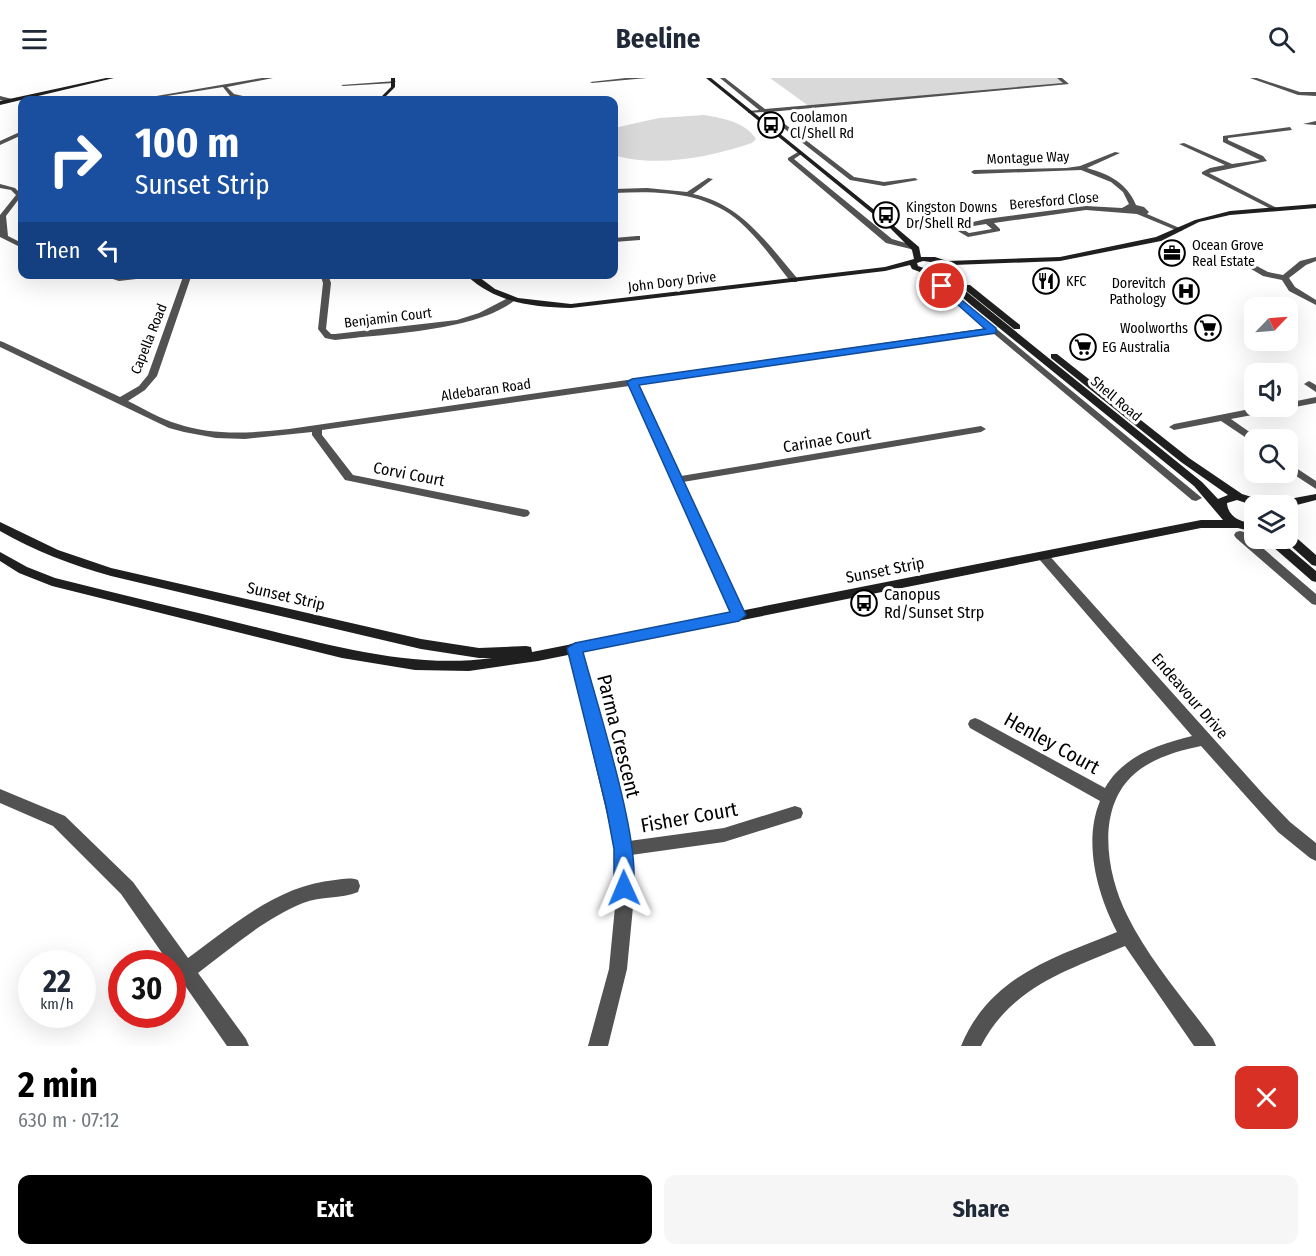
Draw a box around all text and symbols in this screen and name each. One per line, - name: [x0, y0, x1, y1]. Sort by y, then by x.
- icon: menu: [18, 23, 51, 56]
- text: Beeline: [616, 23, 700, 55]
- icon: search: [1265, 23, 1298, 56]
- place label: Coolamon Cl/Shell Rd: [790, 109, 854, 142]
- bus stop icon: Coolamon Cl/Shell Rd: [756, 110, 786, 140]
- text: 100 m: [135, 118, 239, 168]
- icon: right: [36, 120, 114, 198]
- street label: Montague Way: [986, 148, 1070, 168]
- text: Sunset Strip: [135, 169, 270, 201]
- street label: Beresford Close: [1009, 189, 1099, 213]
- place label: Kingston Downs Dr/Shell Rd: [906, 199, 997, 232]
- bus stop icon: Kingston Downs Dr/Shell Rd: [871, 200, 901, 230]
- icon: left: [92, 234, 125, 267]
- text: Then: [36, 237, 80, 264]
- place label: Ocean Grove Real Estate: [1192, 237, 1264, 270]
- office icon: Ocean Grove Real Estate: [1157, 238, 1187, 268]
- pin: [916, 260, 967, 311]
- restaurant icon: KFC: [1031, 266, 1061, 296]
- street label: John Dory Drive: [627, 268, 717, 296]
- icon: arrive: [925, 269, 958, 302]
- place label: KFC: [1066, 273, 1086, 290]
- place label: Dorevitch Pathology: [1109, 275, 1167, 308]
- hospital icon: Dorevitch Pathology: [1171, 276, 1201, 306]
- north arrow: [1244, 297, 1298, 351]
- map controls: [1244, 297, 1298, 549]
- street label: Capella Road: [127, 301, 171, 377]
- street label: Benjamin Court: [343, 304, 433, 332]
- supermarket icon: Woolworths: [1193, 313, 1223, 343]
- place label: Woolworths: [1120, 320, 1188, 337]
- supermarket icon: EG Australia: [1068, 332, 1098, 362]
- place label: EG Australia: [1102, 339, 1170, 356]
- button: sound: [1244, 363, 1298, 417]
- street label: Shell Road: [1087, 373, 1145, 425]
- street label: Aldebaran Road: [440, 375, 532, 405]
- street label: Carinae Court: [782, 424, 873, 456]
- button: search: [1244, 429, 1298, 483]
- street label: Corvi Court: [372, 458, 447, 490]
- button: layers: [1244, 495, 1298, 549]
- street label: Sunset Strip: [844, 553, 926, 587]
- street label: Sunset Strip: [245, 578, 327, 614]
- place label: Canopus Rd/Sunset Strp: [884, 585, 984, 622]
- bus stop icon: Canopus Rd/Sunset Strp: [849, 588, 879, 618]
- street label: Endeavour Drive: [1148, 649, 1232, 743]
- street label: Parma Crescent: [592, 672, 646, 800]
- street label: Henley Court: [1000, 707, 1104, 779]
- street label: Fisher Court: [639, 797, 740, 837]
- position arrow: [592, 856, 656, 920]
- speed limit sign: 30: [108, 950, 186, 1028]
- text: 22: [43, 964, 71, 1000]
- text: km/h: [40, 995, 74, 1013]
- text: 2 min: [18, 1063, 98, 1107]
- button: close: [1235, 1066, 1298, 1129]
- text: 630 m · 07:12: [18, 1108, 119, 1132]
- button: Exit: [18, 1175, 652, 1244]
- button: Share: [664, 1175, 1298, 1244]

